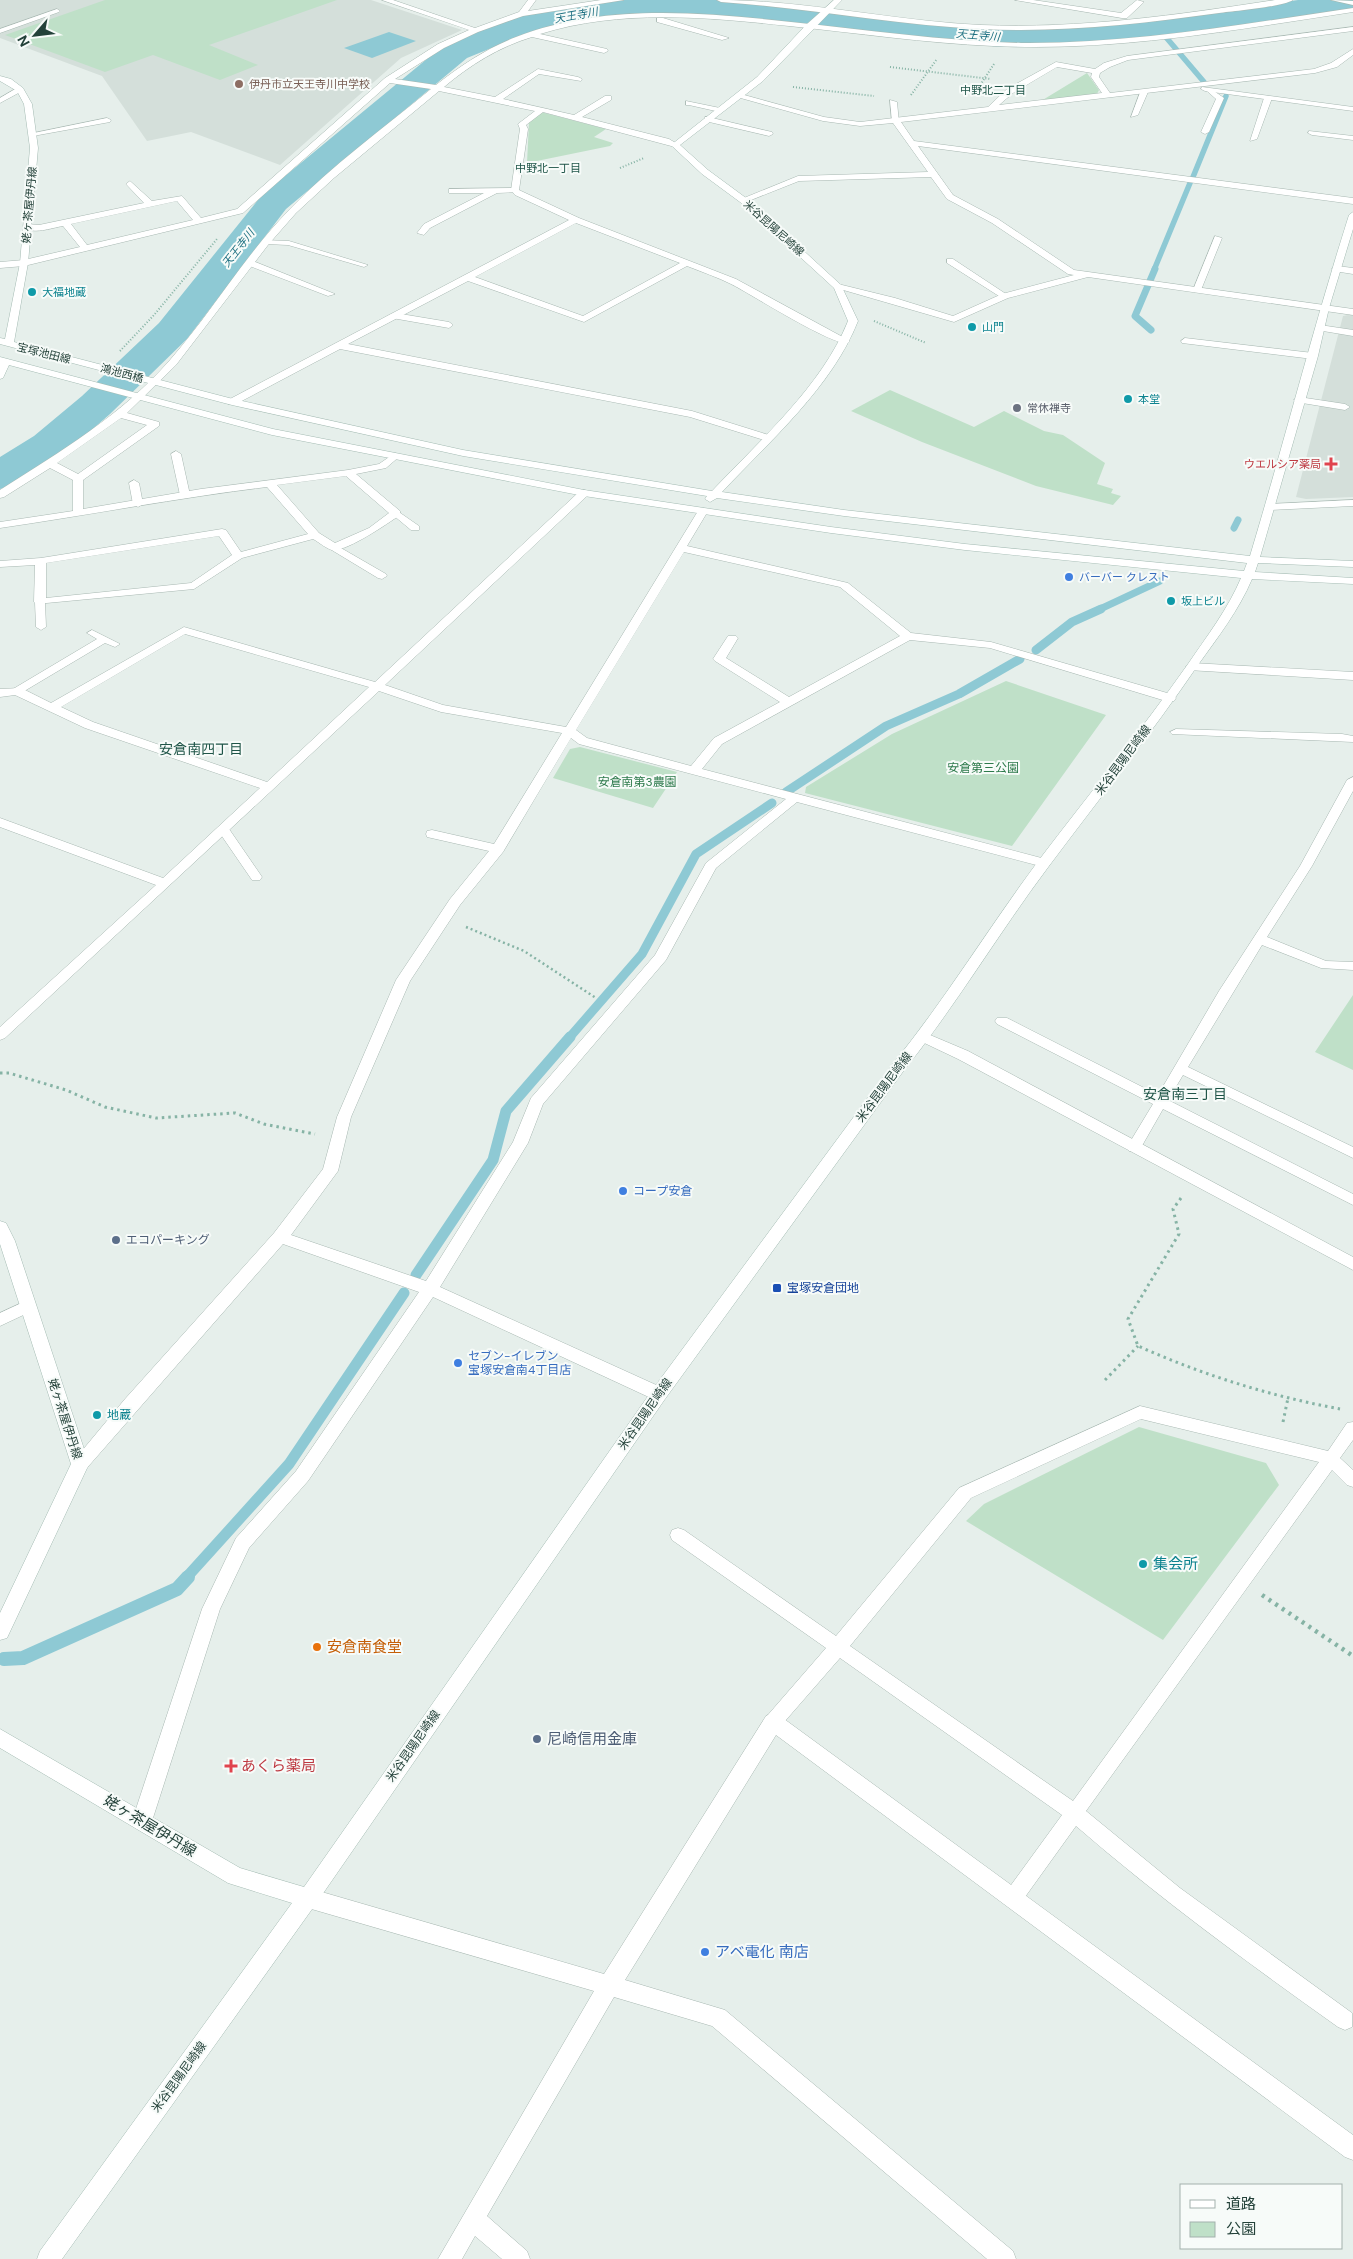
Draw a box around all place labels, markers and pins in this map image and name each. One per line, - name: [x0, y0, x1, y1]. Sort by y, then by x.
- place label: 伊丹市立天王寺川中学校: [249, 77, 370, 91]
- marker: 伊丹市立天王寺川中学校: [233, 78, 245, 90]
- place label: 大福地蔵: [42, 285, 86, 299]
- marker: 大福地蔵: [26, 286, 38, 298]
- place label: 山門: [982, 320, 1004, 334]
- marker: 山門: [966, 321, 978, 333]
- place label: 本堂: [1138, 392, 1160, 406]
- marker: 本堂: [1122, 393, 1134, 405]
- place label: 常休禅寺: [1027, 401, 1071, 415]
- marker: 常休禅寺: [1011, 402, 1023, 414]
- place label: ウエルシア薬局: [1244, 457, 1321, 471]
- marker: ウエルシア薬局: [1325, 458, 1337, 470]
- place label: バーバー クレスト: [1079, 570, 1170, 584]
- marker: バーバー クレスト: [1063, 571, 1075, 583]
- place label: 坂上ビル: [1181, 594, 1225, 608]
- marker: 坂上ビル: [1165, 595, 1177, 607]
- place label: コープ安倉: [633, 1183, 692, 1199]
- marker: コープ安倉: [617, 1185, 629, 1197]
- place label: エコパーキング: [126, 1232, 210, 1248]
- marker: エコパーキング: [110, 1234, 122, 1246]
- place label: 宝塚安倉団地: [787, 1280, 859, 1296]
- marker: 宝塚安倉団地: [771, 1282, 783, 1294]
- place label: セブン-イレブン 宝塚安倉南4丁目店: [468, 1348, 571, 1378]
- marker: セブン-イレブン 宝塚安倉南4丁目店: [452, 1357, 464, 1369]
- place label: 地蔵: [107, 1407, 131, 1423]
- marker: 地蔵: [91, 1409, 103, 1421]
- place label: 集会所: [1153, 1554, 1198, 1574]
- marker: 集会所: [1137, 1558, 1149, 1570]
- place label: 安倉南食堂: [327, 1637, 402, 1657]
- marker: 安倉南食堂: [311, 1641, 323, 1653]
- place label: 尼崎信用金庫: [547, 1729, 637, 1749]
- marker: 尼崎信用金庫: [531, 1733, 543, 1745]
- place label: あくら薬局: [241, 1756, 316, 1776]
- marker: あくら薬局: [225, 1760, 237, 1772]
- place label: アベ電化 南店: [715, 1942, 809, 1962]
- marker: アベ電化 南店: [699, 1946, 711, 1958]

